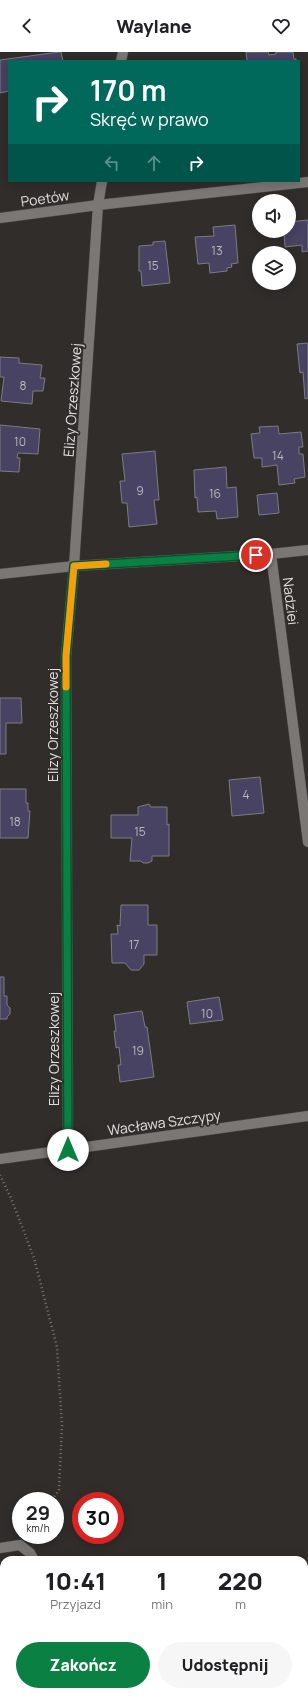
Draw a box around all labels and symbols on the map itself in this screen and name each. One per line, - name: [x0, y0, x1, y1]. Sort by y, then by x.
- street label: Poetów: [19, 185, 71, 211]
- house number: 13: [211, 242, 223, 259]
- house number: 15: [147, 257, 159, 274]
- street label: Elizy Orzeszkowej: [59, 343, 85, 457]
- house number: 8: [20, 377, 27, 394]
- house number: 10: [14, 433, 26, 450]
- house number: 14: [272, 447, 284, 464]
- house number: 9: [136, 482, 144, 499]
- house number: 16: [209, 485, 221, 502]
- pin: [239, 538, 273, 572]
- street label: Nadziei: [279, 576, 303, 626]
- street label: Elizy Orzeszkowej: [43, 668, 62, 782]
- house number: 4: [242, 786, 250, 803]
- house number: 18: [9, 813, 21, 830]
- house number: 15: [134, 823, 146, 840]
- house number: 17: [129, 936, 139, 953]
- street label: Elizy Orzeszkowej: [44, 992, 63, 1106]
- house number: 10: [201, 1005, 213, 1022]
- house number: 19: [132, 1042, 144, 1059]
- street label: Wacława Szczypy: [106, 1105, 223, 1139]
- position arrow: [47, 1129, 89, 1171]
- speed limit sign: 30: [72, 1492, 124, 1544]

